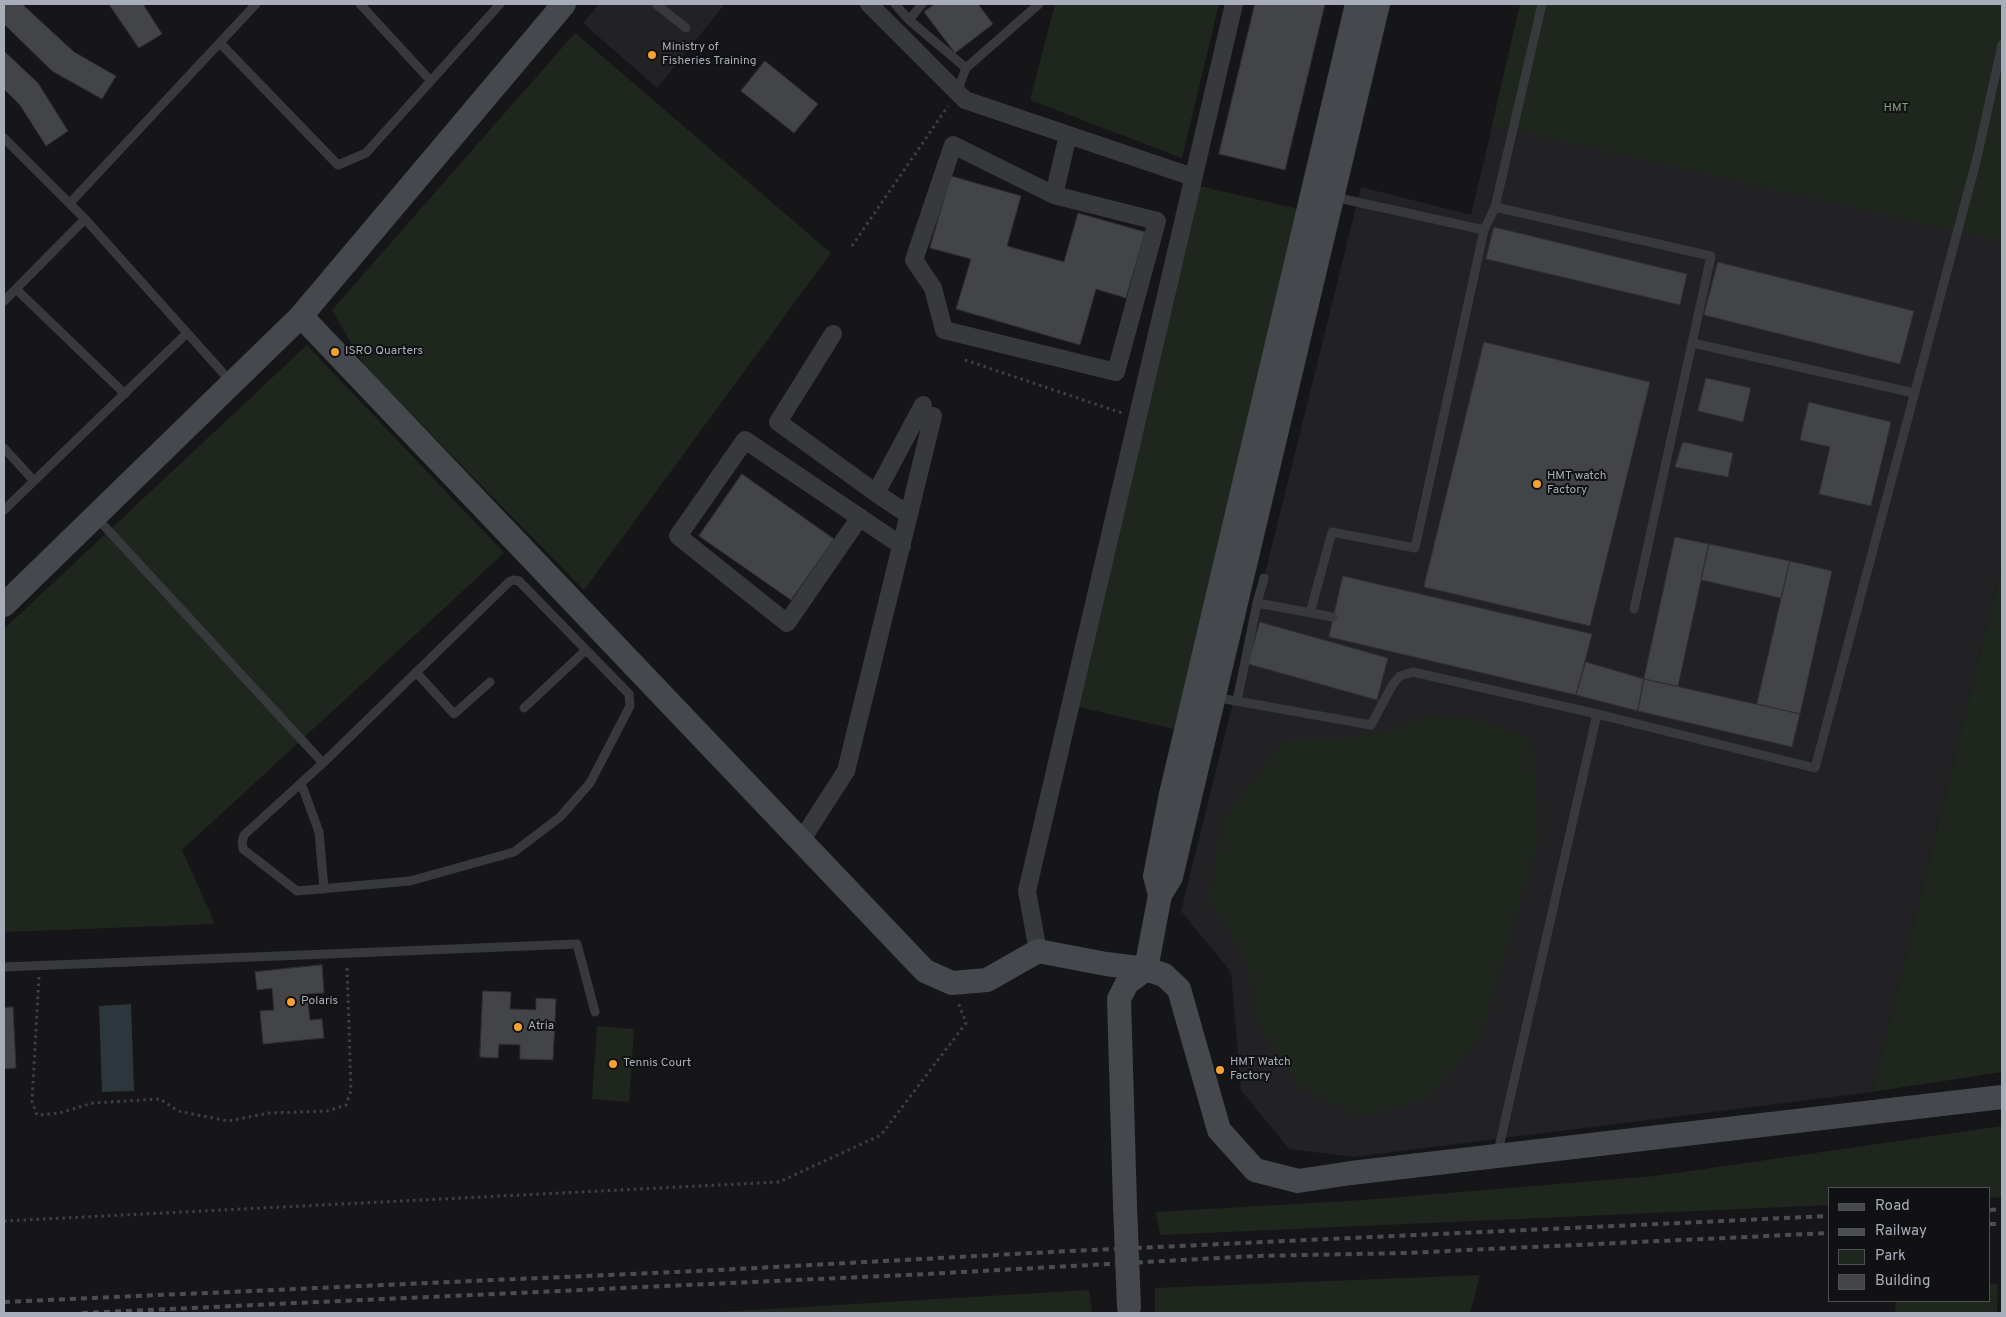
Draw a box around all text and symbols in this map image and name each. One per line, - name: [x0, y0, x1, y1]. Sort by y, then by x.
- place label: Ministry of Fisheries Training: [662, 41, 757, 69]
- marker: Ministry of Fisheries Training: [646, 49, 658, 61]
- park label: HMT: [1884, 102, 1908, 116]
- place label: ISRO Quarters: [345, 345, 423, 359]
- marker: ISRO Quarters: [329, 346, 341, 358]
- place label: HMT watch Factory: [1547, 470, 1607, 498]
- marker: HMT watch Factory: [1531, 478, 1543, 490]
- place label: Polaris: [301, 995, 338, 1009]
- marker: Polaris: [285, 996, 297, 1008]
- place label: Atria: [528, 1020, 554, 1034]
- marker: Atria: [512, 1021, 524, 1033]
- place label: HMT Watch Factory: [1230, 1056, 1291, 1084]
- place label: Tennis Court: [623, 1057, 691, 1071]
- marker: Tennis Court: [607, 1058, 619, 1070]
- marker: HMT Watch Factory: [1214, 1064, 1226, 1076]
- legend: [1828, 1187, 1991, 1302]
- text: Road: [1875, 1197, 1910, 1216]
- text: Railway: [1875, 1222, 1927, 1241]
- text: Park: [1875, 1247, 1906, 1266]
- text: Building: [1875, 1272, 1930, 1291]

